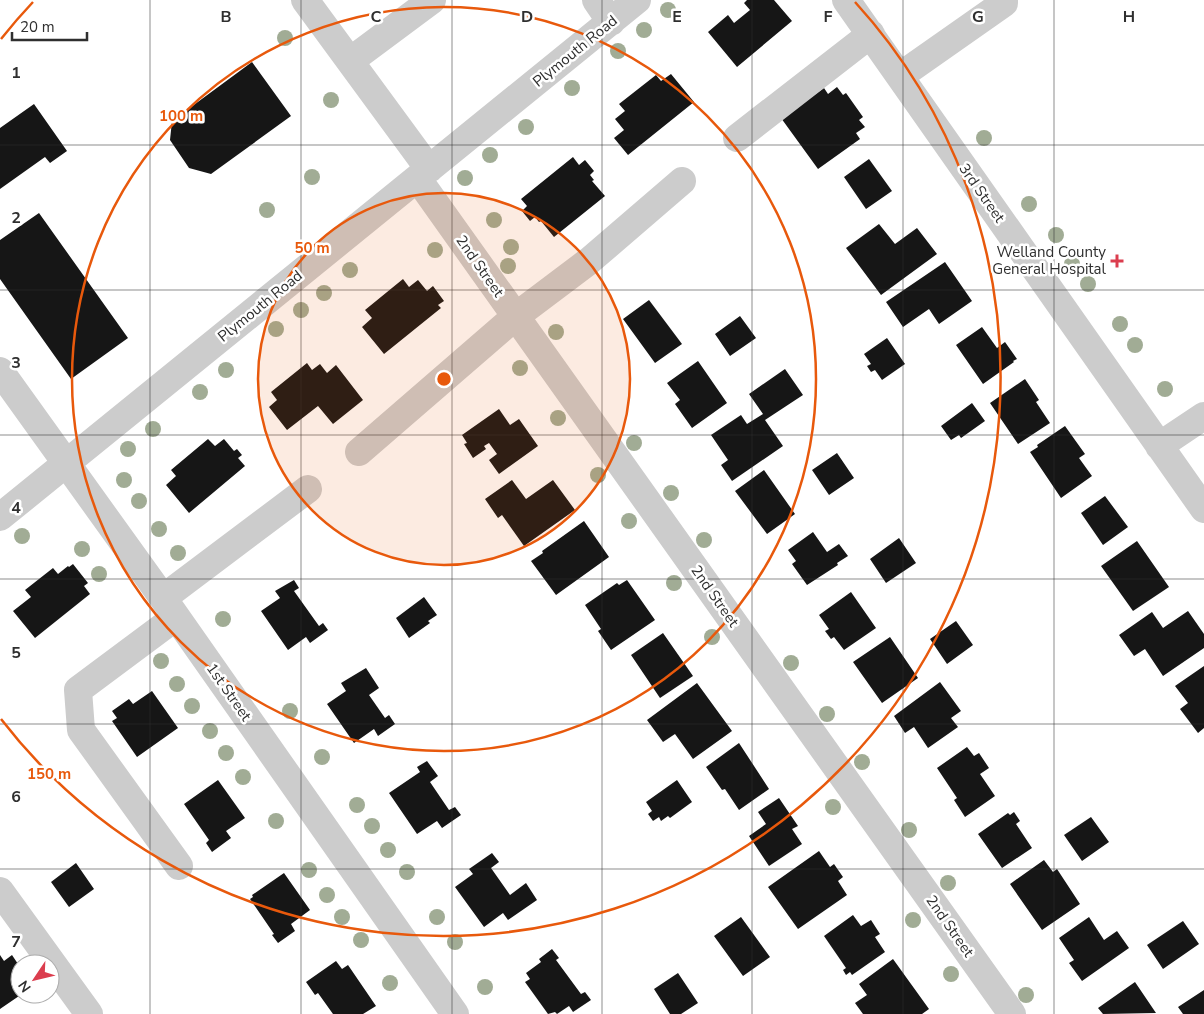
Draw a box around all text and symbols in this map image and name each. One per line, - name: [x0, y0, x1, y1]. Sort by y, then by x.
- text: B: [220, 6, 232, 28]
- text: C: [371, 6, 382, 28]
- text: D: [521, 6, 533, 28]
- text: E: [672, 6, 682, 28]
- text: F: [824, 6, 833, 28]
- text: G: [972, 6, 984, 28]
- text: H: [1123, 6, 1135, 28]
- scale bar: [12, 10, 88, 42]
- street label: Plymouth Road: [528, 11, 622, 91]
- text: 20 m: [20, 17, 55, 37]
- text: 1: [11, 62, 21, 84]
- text: 100 m: [159, 106, 203, 126]
- street label: 3rd Street: [954, 159, 1010, 227]
- text: 2: [11, 207, 21, 229]
- street label: 2nd Street: [451, 231, 509, 301]
- text: 50 m: [294, 238, 330, 258]
- place label: Welland County General Hospital: [992, 242, 1107, 279]
- marker: Welland County General Hospital: [1110, 254, 1124, 268]
- street label: Plymouth Road: [213, 266, 307, 346]
- text: 3: [11, 352, 21, 374]
- centre of rings: [435, 370, 453, 388]
- text: 4: [11, 497, 21, 519]
- street label: 2nd Street: [686, 561, 744, 631]
- text: 5: [11, 642, 21, 664]
- street label: 1st Street: [202, 659, 257, 725]
- text: 150 m: [27, 764, 71, 784]
- text: 6: [11, 786, 21, 808]
- street label: 2nd Street: [921, 891, 979, 961]
- text: 7: [11, 931, 21, 953]
- north arrow: [10, 954, 60, 1004]
- text: N: [14, 976, 36, 996]

